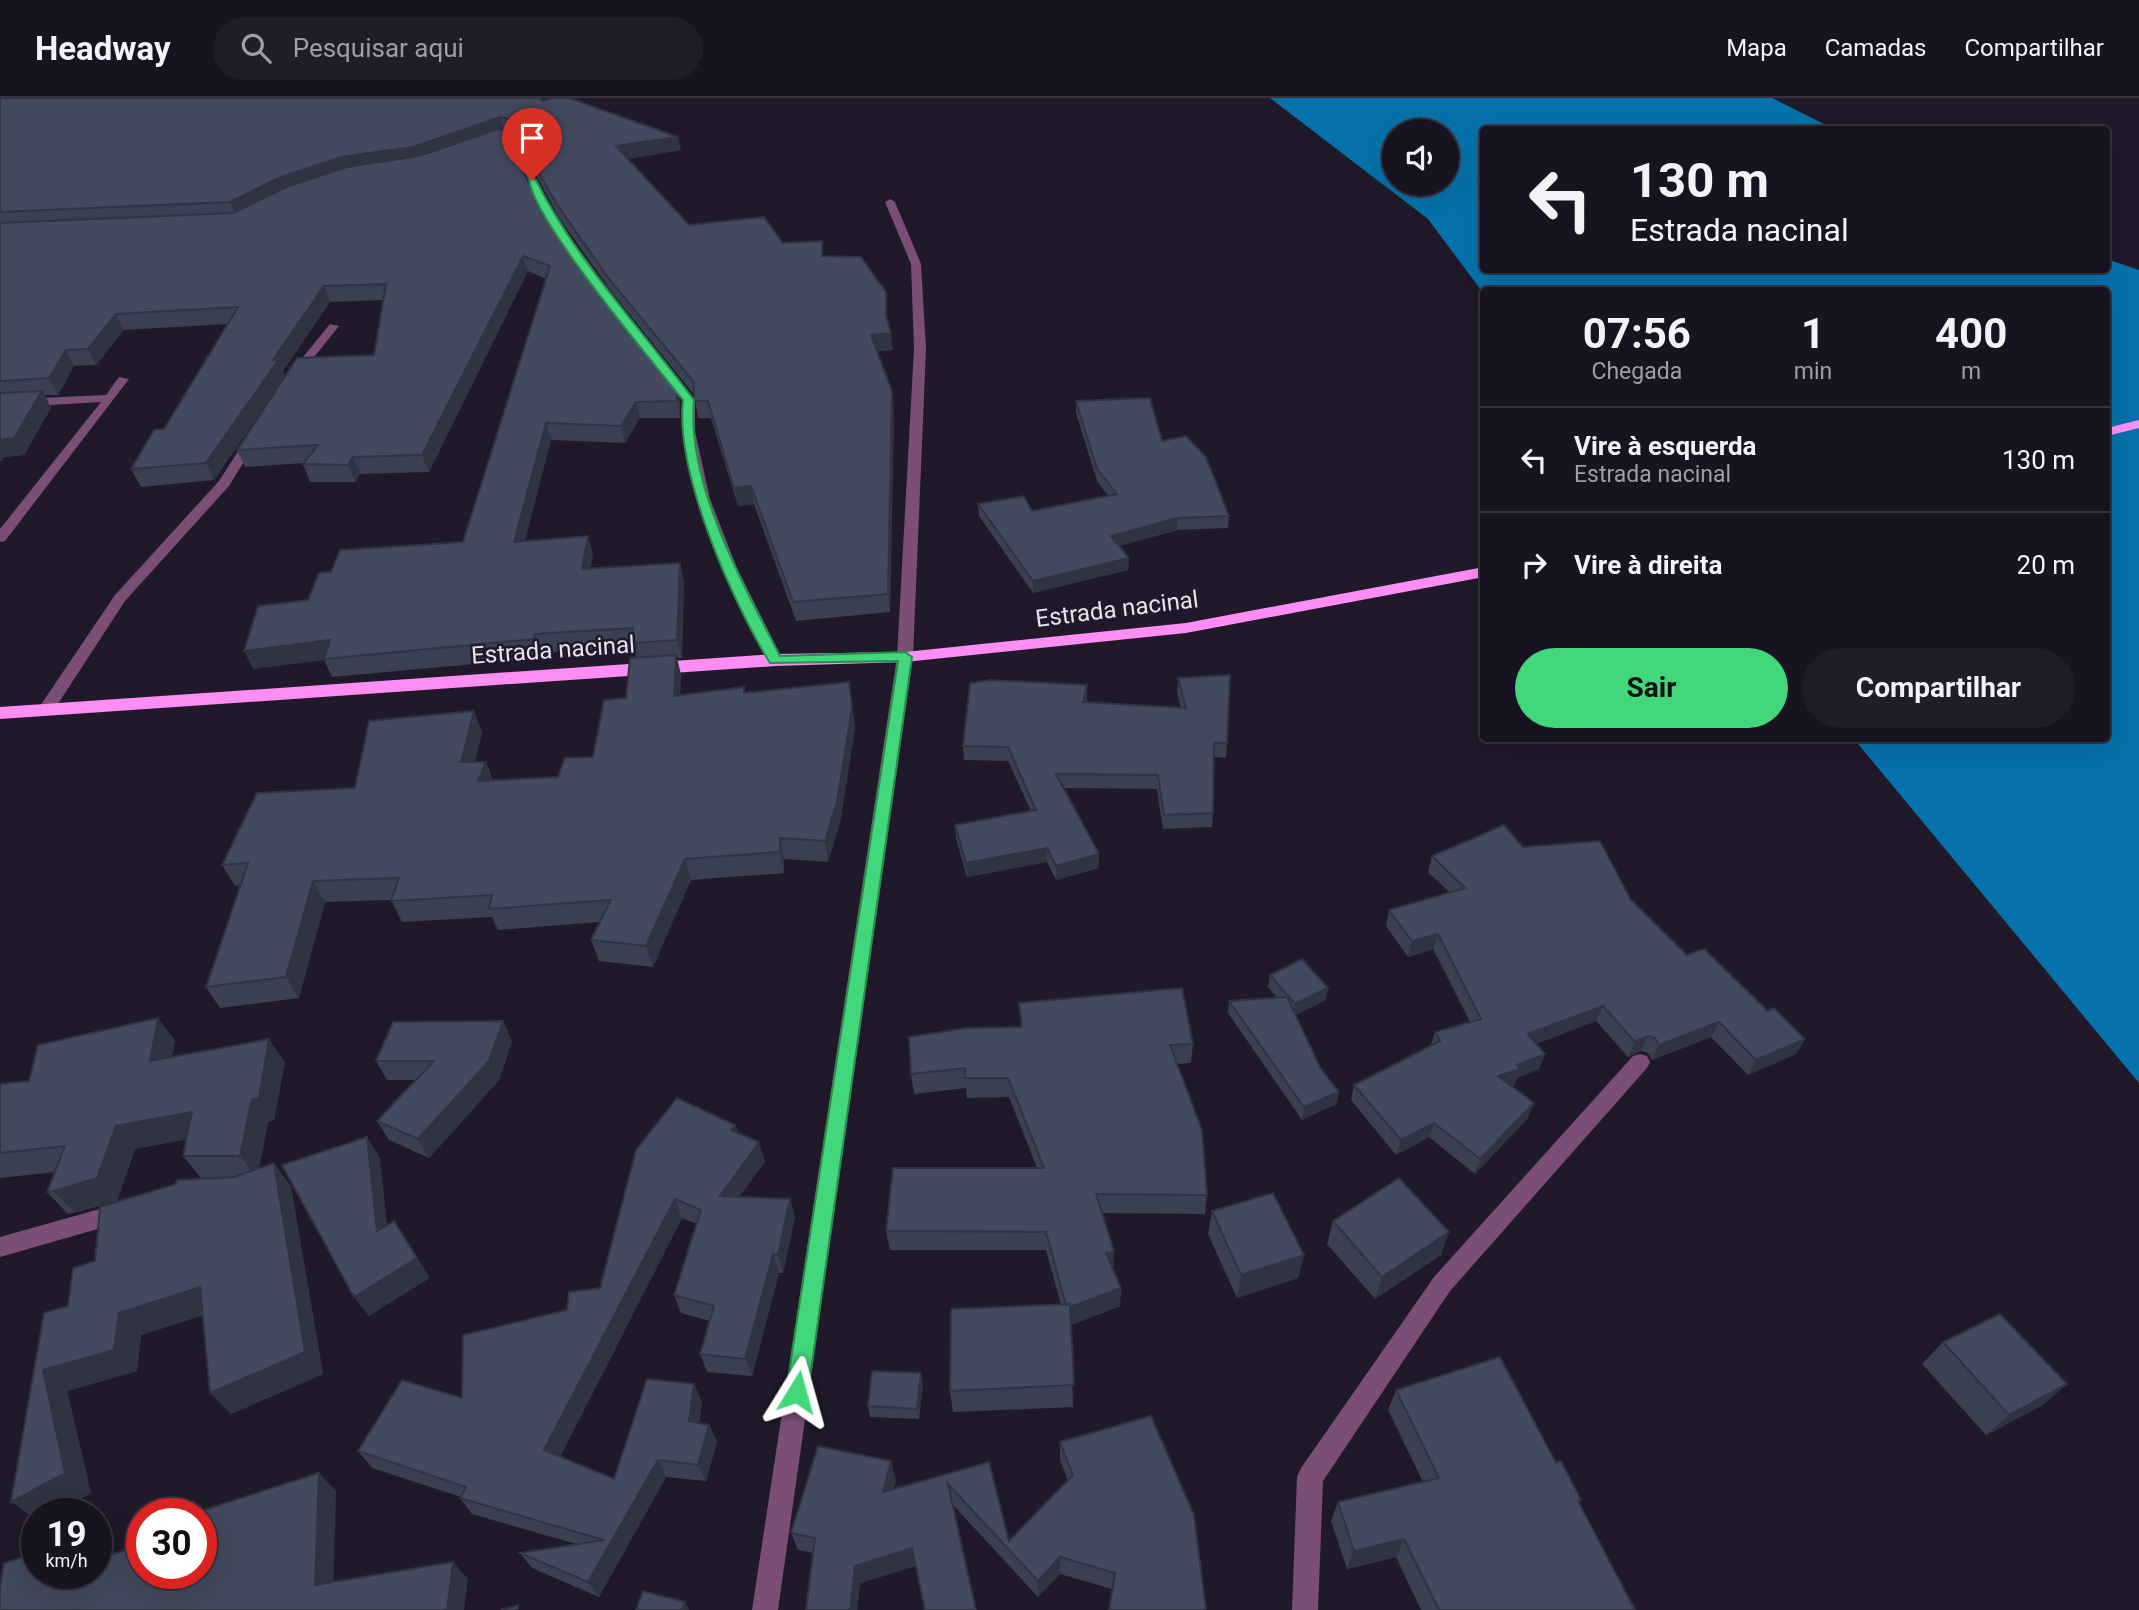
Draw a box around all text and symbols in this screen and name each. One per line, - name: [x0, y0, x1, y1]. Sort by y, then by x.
- search box: [213, 17, 703, 80]
- text: Headway: [35, 29, 171, 68]
- icon: search: [237, 29, 275, 67]
- text: Pesquisar aqui: [293, 33, 464, 63]
- text: Mapa: [1726, 34, 1787, 62]
- text: Camadas: [1825, 34, 1926, 62]
- text: Compartilhar: [1964, 34, 2104, 62]
- pin: [502, 108, 562, 180]
- icon: arrive: [513, 119, 551, 157]
- map controls: [1382, 119, 1459, 196]
- button: sound: [1382, 119, 1459, 196]
- text: 130 m: [1630, 152, 1769, 209]
- icon: left: [1515, 154, 1606, 245]
- text: Estrada nacinal: [1630, 211, 1849, 249]
- text: 07:56: [1583, 309, 1691, 358]
- text: 1: [1801, 309, 1825, 358]
- text: 400: [1935, 309, 2007, 358]
- text: Chegada: [1591, 358, 1682, 385]
- text: min: [1794, 358, 1832, 385]
- text: m: [1961, 358, 1981, 385]
- text: Vire à esquerda: [1574, 431, 1757, 461]
- icon: left: [1515, 441, 1553, 479]
- text: 130 m: [2002, 445, 2075, 475]
- text: Estrada nacinal: [1574, 461, 1731, 488]
- icon: right: [1515, 546, 1553, 584]
- text: Vire à direita: [1574, 550, 1722, 580]
- text: 20 m: [2017, 550, 2075, 580]
- street label: Estrada nacinal: [1034, 585, 1200, 633]
- street label: Estrada nacinal: [470, 630, 636, 670]
- button: Sair: [1515, 648, 1788, 728]
- button: Compartilhar: [1802, 648, 2075, 728]
- position arrow: [760, 1355, 834, 1429]
- speed limit sign: 30: [126, 1498, 217, 1589]
- text: 19: [46, 1514, 87, 1555]
- text: km/h: [45, 1550, 88, 1571]

